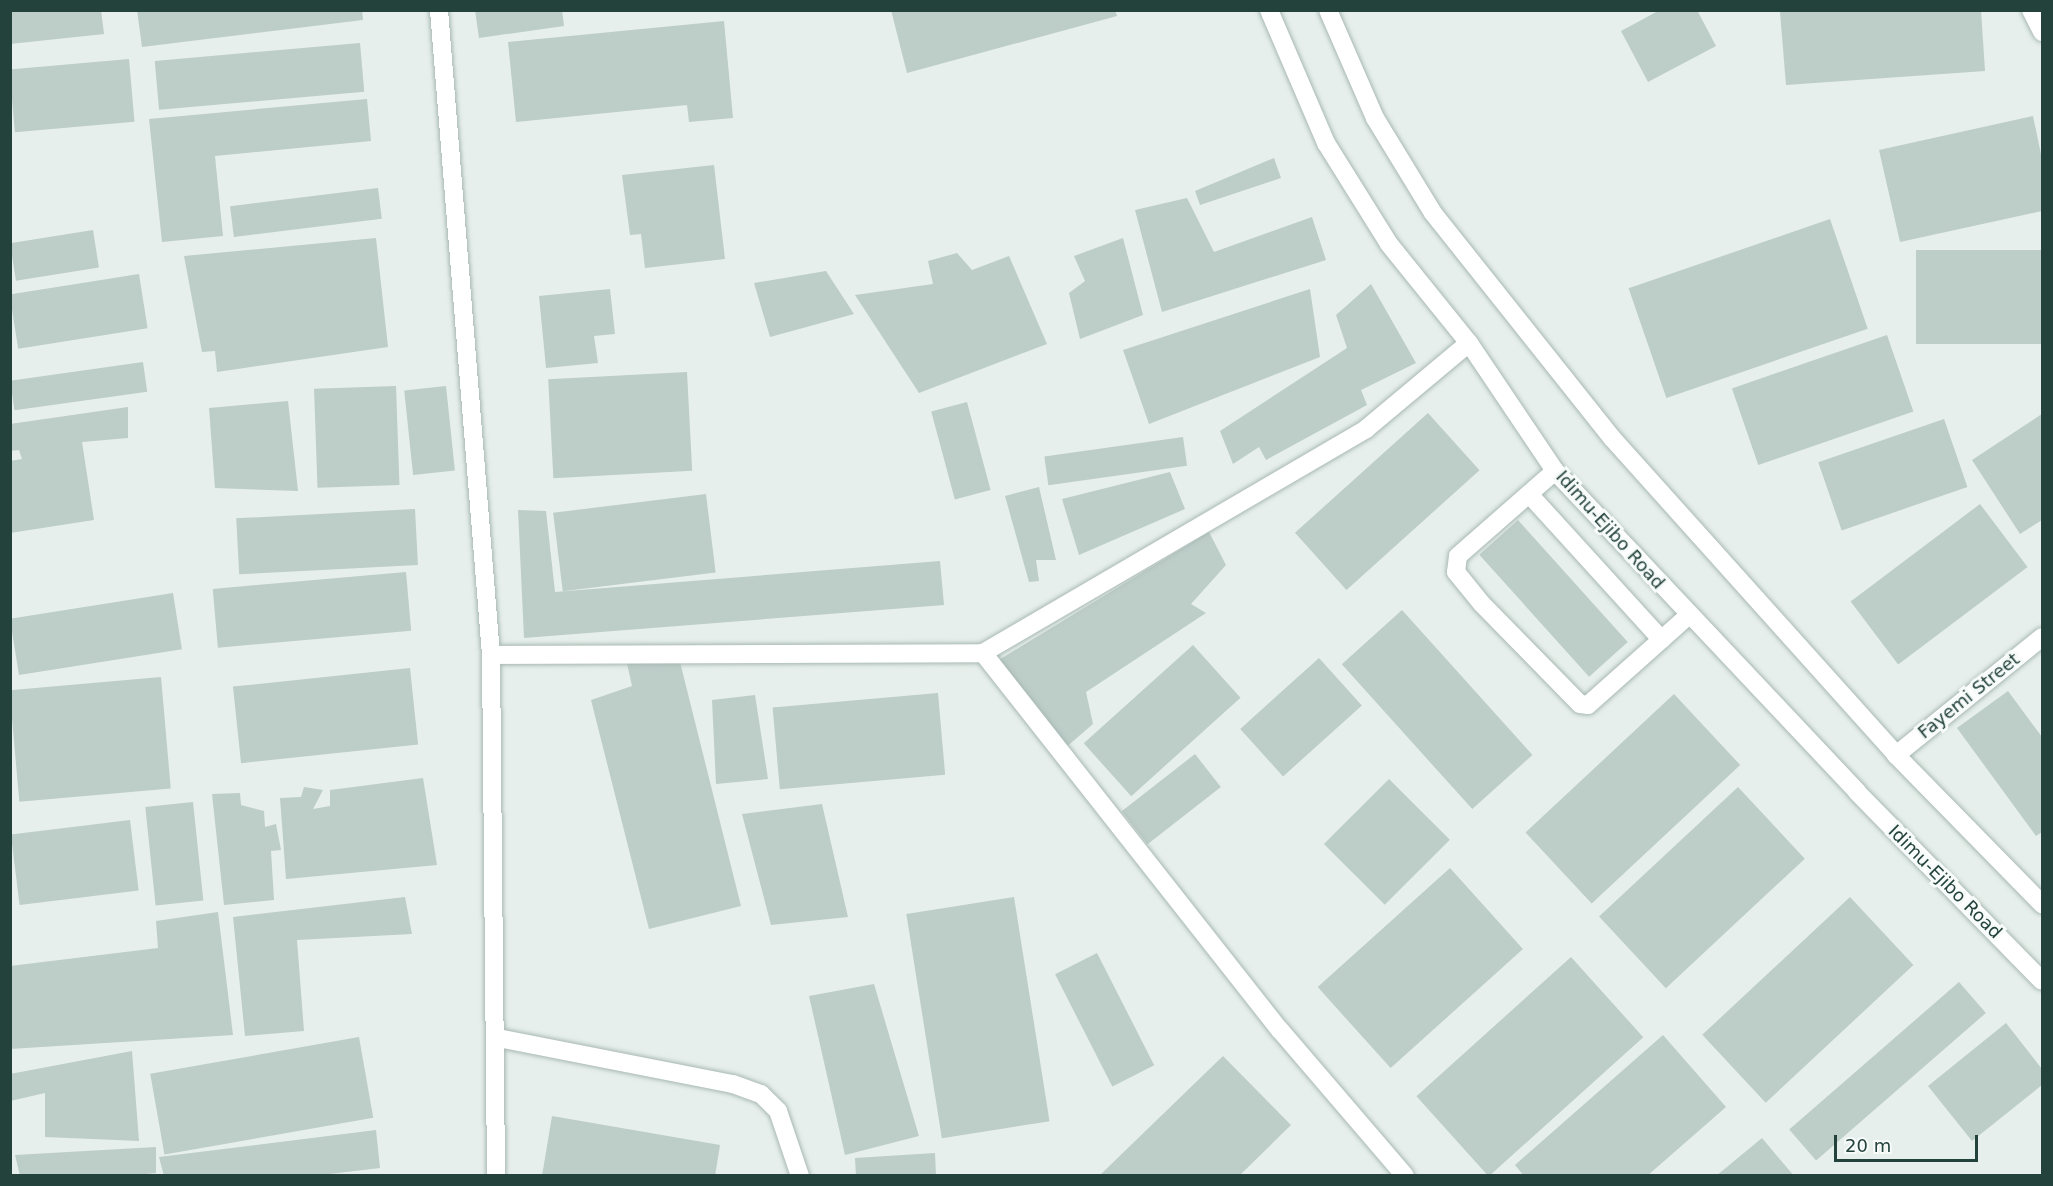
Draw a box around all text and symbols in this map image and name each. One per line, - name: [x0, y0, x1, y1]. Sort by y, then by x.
- street label: Idimu-Ejibo Road: [1551, 466, 1669, 594]
- street label: Fayemi Street: [1914, 648, 2024, 744]
- street label: Idimu-Ejibo Road: [1884, 821, 2006, 943]
- scale bar: [1837, 1123, 1981, 1161]
- text: 20 m: [1845, 1135, 1891, 1156]

